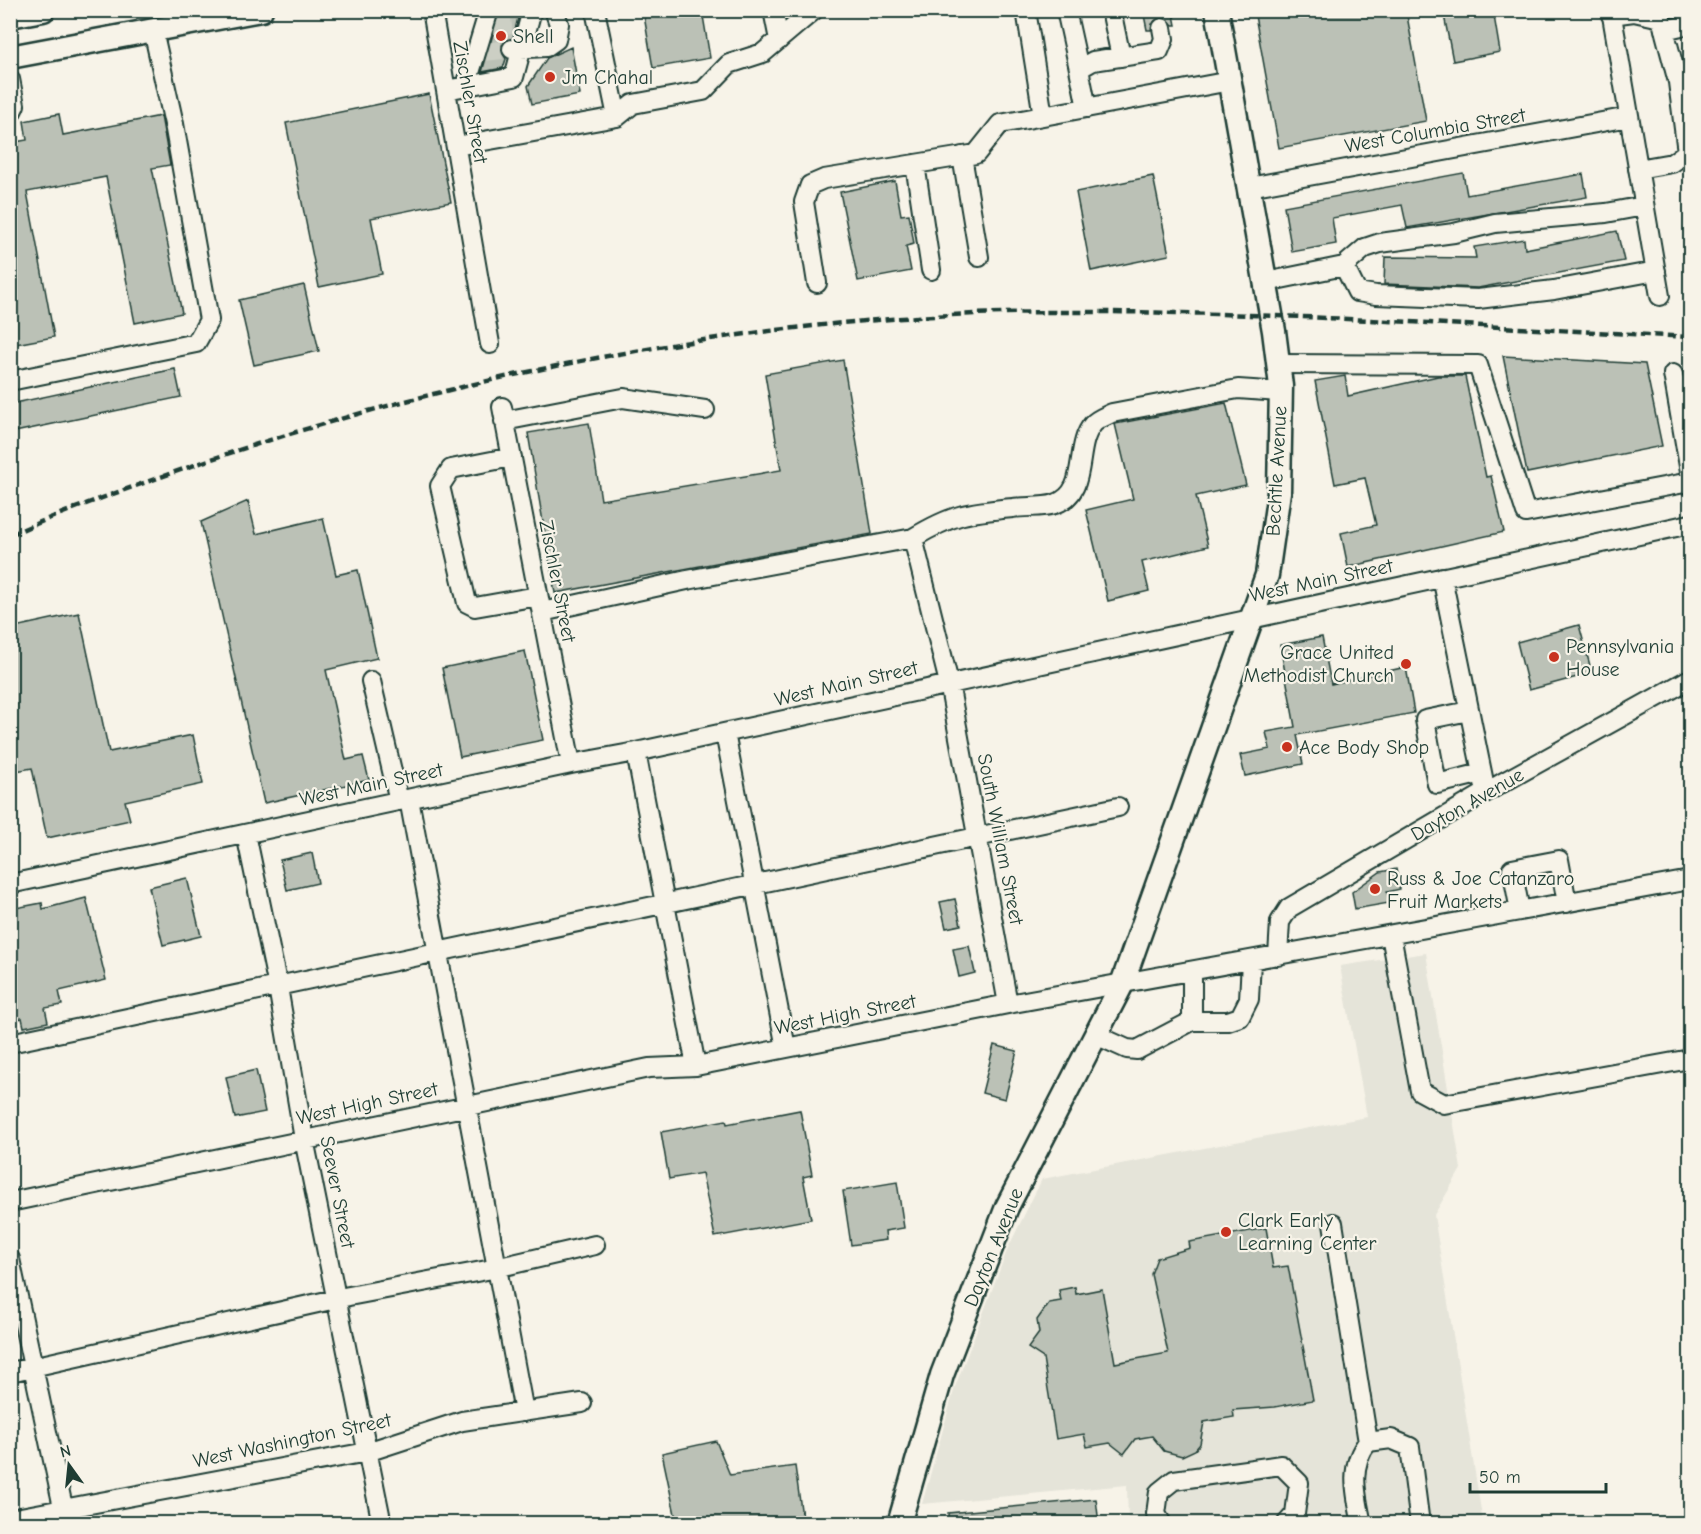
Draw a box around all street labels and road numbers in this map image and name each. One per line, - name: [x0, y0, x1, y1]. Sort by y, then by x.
- street label: Zischler Street: [448, 39, 493, 166]
- street label: West Columbia Street: [1343, 103, 1528, 158]
- street label: Bechtle Avenue: [1262, 405, 1291, 537]
- street label: Zischler Street: [534, 518, 581, 645]
- street label: West Main Street: [1247, 554, 1396, 607]
- street label: West Main Street: [772, 656, 921, 711]
- street label: South William Street: [973, 752, 1029, 928]
- street label: West Main Street: [297, 758, 446, 811]
- street label: Dayton Avenue: [1407, 763, 1528, 846]
- street label: West High Street: [772, 989, 919, 1039]
- street label: West High Street: [294, 1077, 441, 1130]
- street label: Seever Street: [315, 1134, 360, 1251]
- street label: Dayton Avenue: [959, 1184, 1028, 1310]
- street label: West Washington Street: [191, 1408, 394, 1473]

